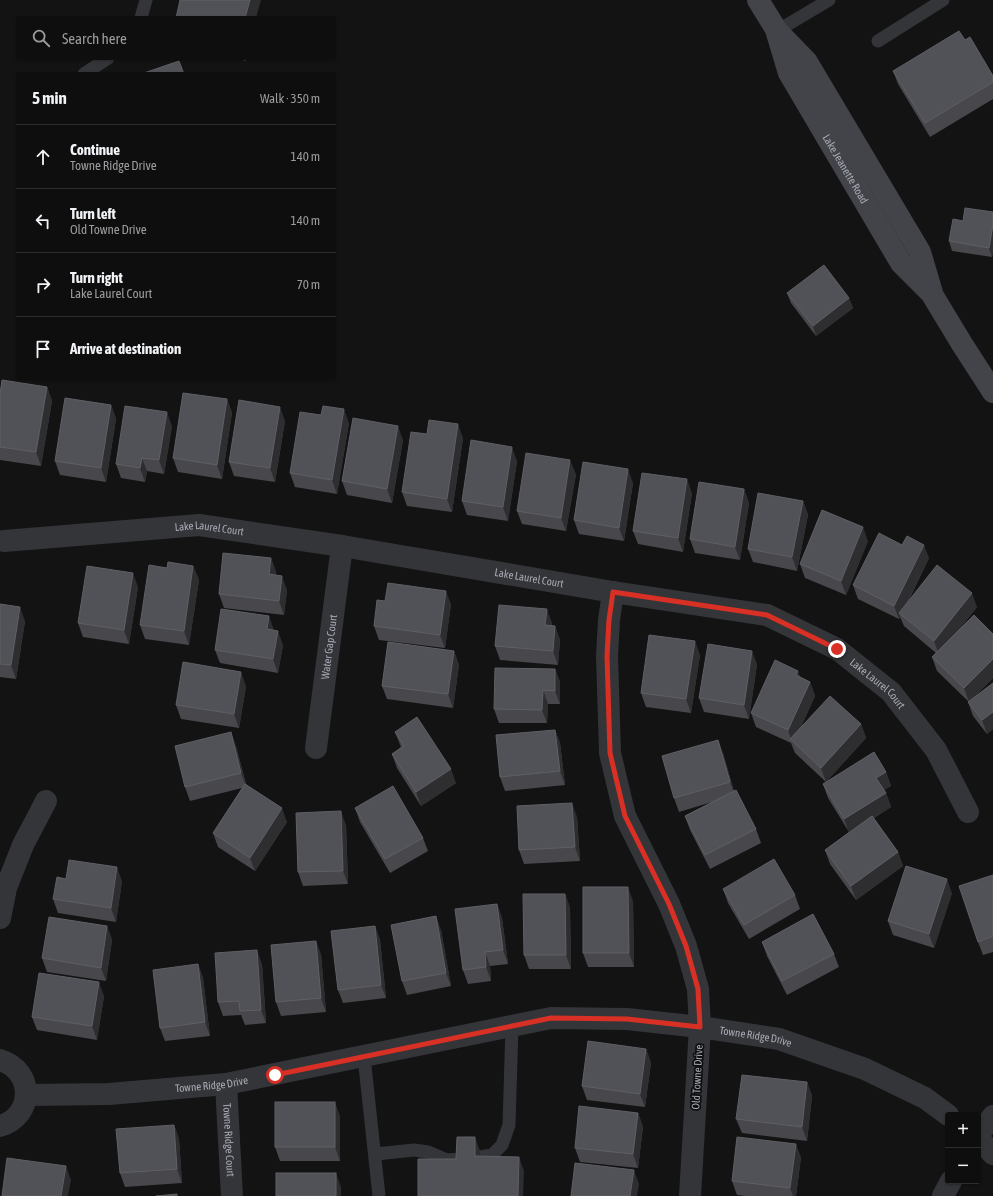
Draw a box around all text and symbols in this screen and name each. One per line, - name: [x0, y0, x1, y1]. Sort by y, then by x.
- search box: [16, 16, 336, 60]
- icon: search: [30, 27, 52, 49]
- text: Search here: [62, 30, 127, 47]
- text: 5 min: [32, 88, 67, 108]
- text: Walk · 350 m: [260, 91, 320, 106]
- street label: Lake Jeanette Road: [820, 132, 871, 206]
- text: Continue: [70, 141, 120, 158]
- icon: ahead: [32, 146, 54, 168]
- text: 140 m: [291, 149, 320, 164]
- text: Towne Ridge Drive: [70, 158, 157, 173]
- text: Turn left: [70, 205, 116, 222]
- icon: left: [32, 210, 54, 232]
- text: 140 m: [291, 213, 320, 228]
- text: Old Towne Drive: [70, 222, 147, 237]
- text: Turn right: [70, 269, 123, 286]
- icon: right: [32, 274, 54, 296]
- text: 70 m: [297, 277, 320, 292]
- text: Lake Laurel Court: [70, 286, 152, 301]
- icon: arrive: [32, 338, 54, 360]
- text: Arrive at destination: [70, 340, 181, 357]
- street label: Lake Laurel Court: [174, 519, 245, 538]
- street label: Lake Laurel Court: [494, 566, 564, 590]
- street label: Water Gap Court: [319, 614, 339, 680]
- route end: [828, 640, 846, 658]
- street label: Lake Laurel Court: [848, 656, 908, 711]
- street label: Towne Ridge Drive: [719, 1024, 793, 1049]
- street label: Old Towne Drive: [689, 1044, 705, 1110]
- route start: [266, 1066, 284, 1084]
- street label: Towne Ridge Drive: [175, 1074, 249, 1094]
- street label: Towne Ridge Court: [221, 1103, 237, 1177]
- map controls: [945, 1112, 981, 1184]
- button: +: [945, 1112, 981, 1148]
- button: −: [945, 1148, 981, 1184]

